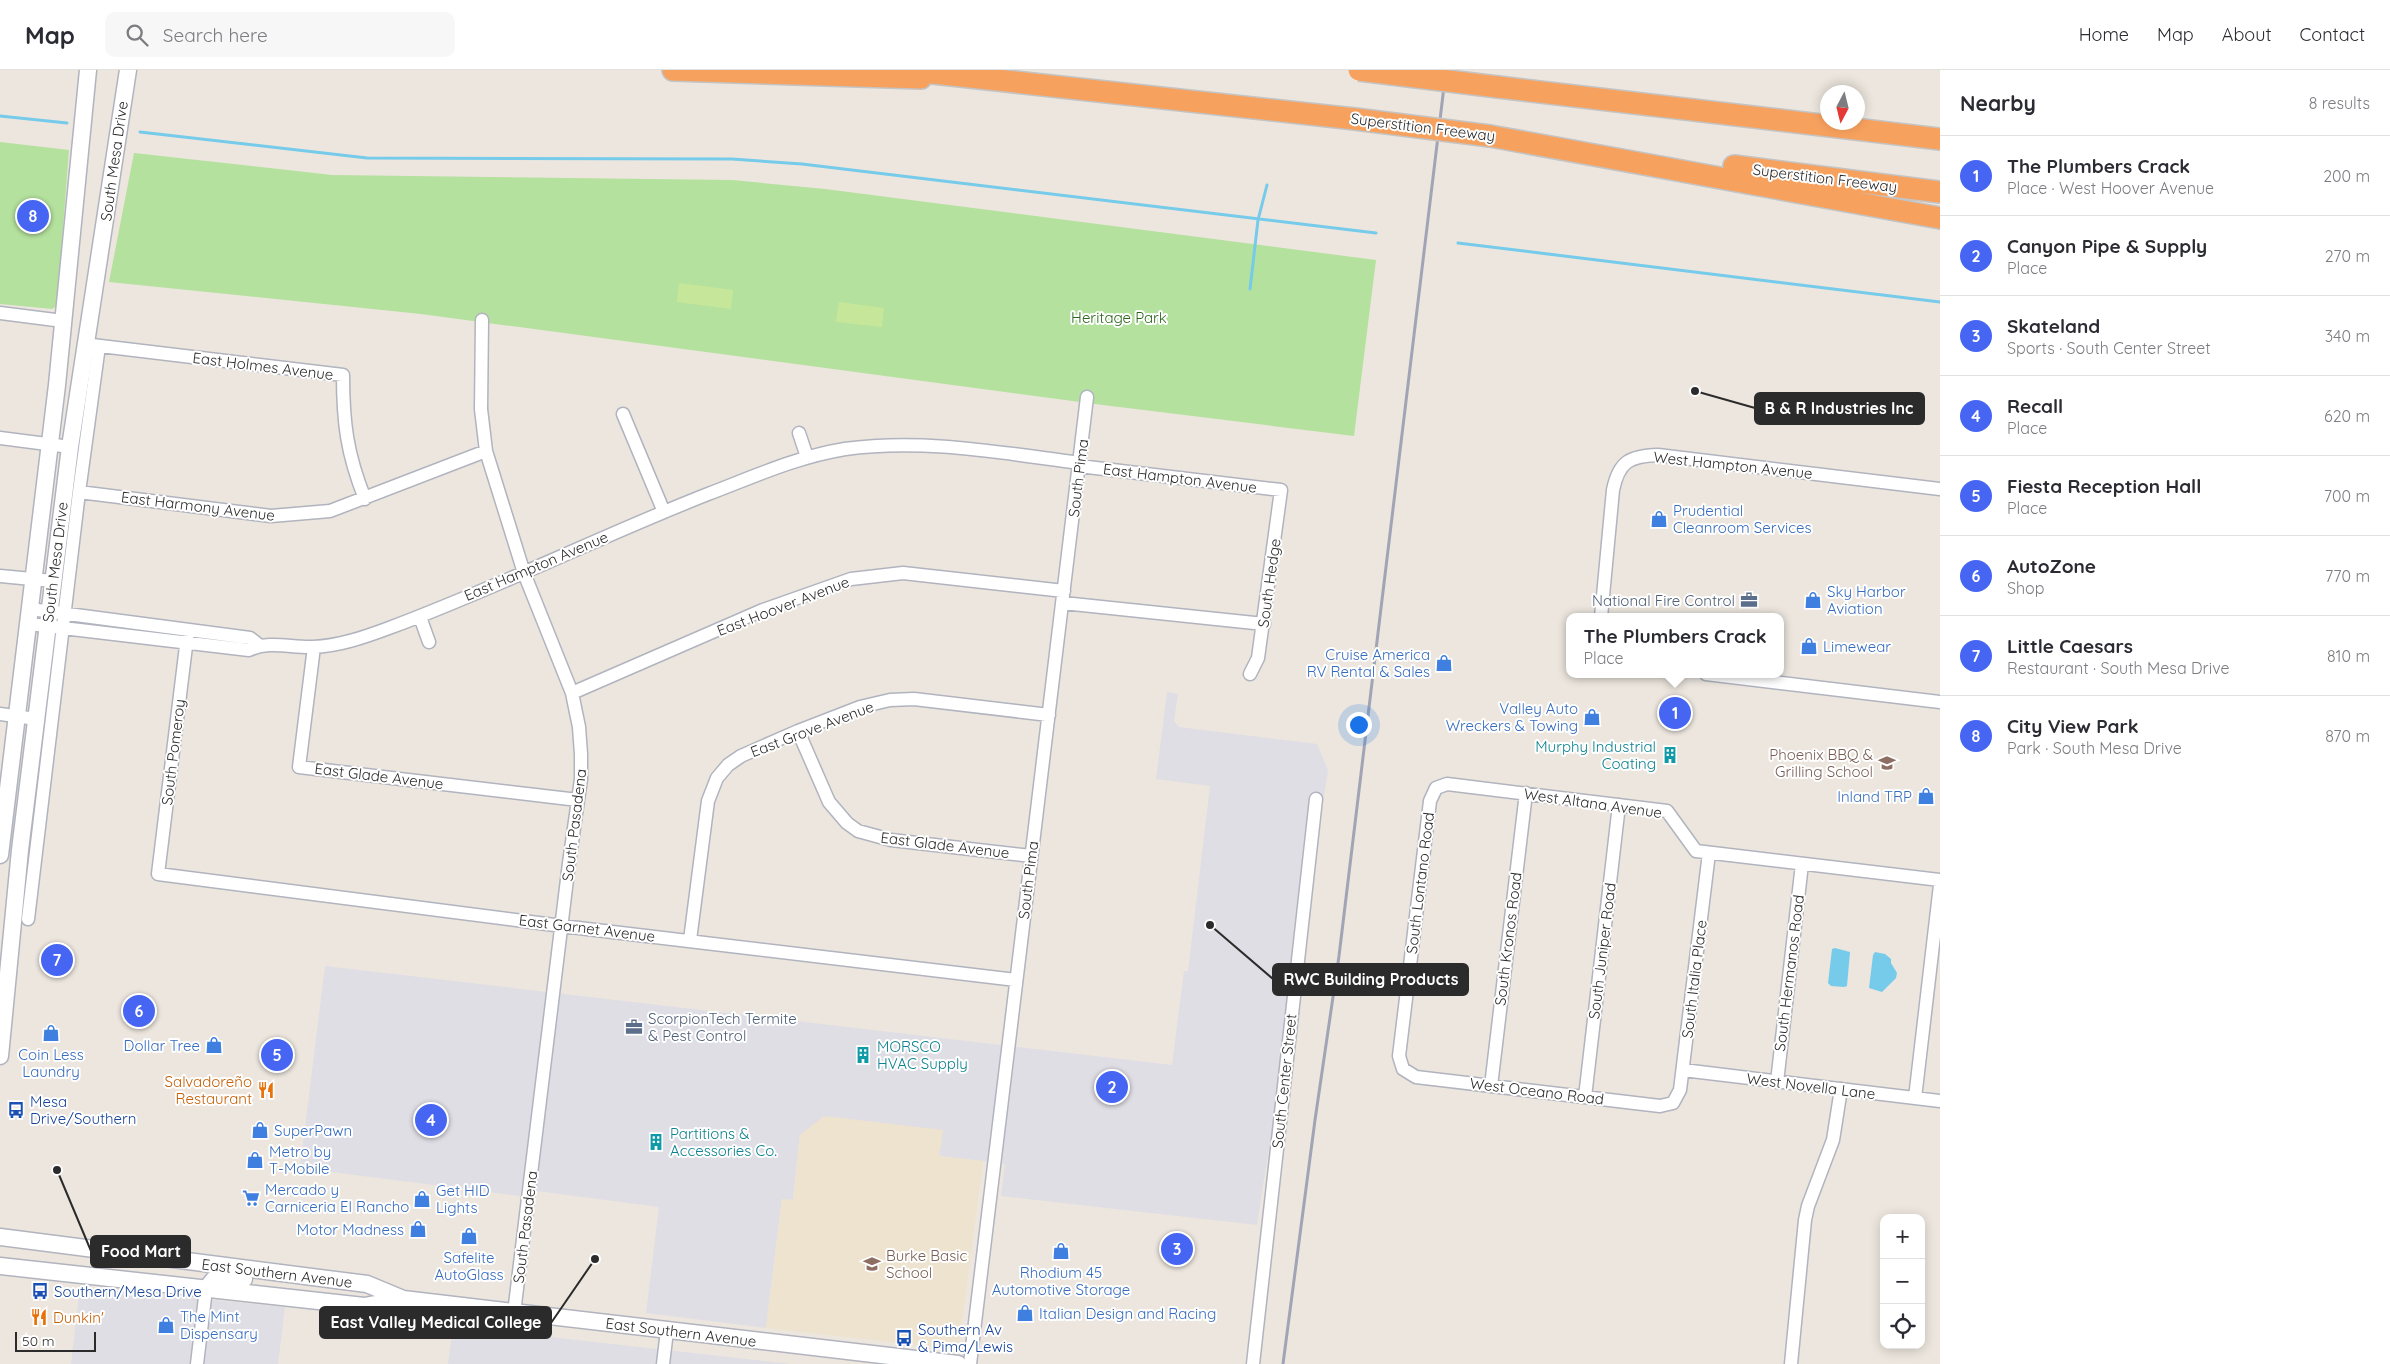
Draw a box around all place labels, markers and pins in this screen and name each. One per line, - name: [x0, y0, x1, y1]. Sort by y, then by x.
- pin: 8: [17, 197, 49, 235]
- callout: B & R Industries Inc: [1755, 393, 1924, 424]
- place label: Prudential Cleanroom Services: [1673, 501, 1812, 537]
- shop icon: Prudential Cleanroom Services: [1649, 509, 1669, 529]
- place label: Sky Harbor Aviation: [1827, 582, 1906, 618]
- office icon: National Fire Control: [1739, 590, 1759, 610]
- shop icon: Sky Harbor Aviation: [1803, 590, 1823, 610]
- place label: National Fire Control: [1592, 591, 1735, 610]
- shop icon: Limewear: [1799, 636, 1819, 656]
- place label: Limewear: [1823, 637, 1891, 656]
- place label: Cruise America RV Rental & Sales: [1307, 645, 1430, 681]
- shop icon: Cruise America RV Rental & Sales: [1434, 653, 1454, 673]
- pin: 1: [1659, 694, 1691, 732]
- place label: Valley Auto Wreckers & Towing: [1446, 699, 1578, 735]
- shop icon: Valley Auto Wreckers & Towing: [1582, 707, 1602, 727]
- place label: Murphy Industrial Coating: [1535, 737, 1656, 773]
- building icon: Murphy Industrial Coating: [1660, 745, 1680, 765]
- place label: Phoenix BBQ & Grilling School: [1769, 745, 1873, 781]
- school or university icon: Phoenix BBQ & Grilling School: [1877, 753, 1897, 773]
- shop icon: Inland TRP: [1916, 786, 1936, 806]
- place label: Inland TRP: [1837, 787, 1912, 806]
- pin: 7: [41, 941, 73, 979]
- callout: RWC Building Products: [1273, 964, 1468, 995]
- pin: 6: [123, 992, 155, 1030]
- place label: ScorpionTech Termite & Pest Control: [648, 1009, 797, 1045]
- office icon: ScorpionTech Termite & Pest Control: [624, 1017, 644, 1037]
- shop icon: Coin Less Laundry: [41, 1023, 61, 1043]
- shop icon: Dollar Tree: [204, 1035, 224, 1055]
- place label: Dollar Tree: [124, 1036, 200, 1055]
- pin: 5: [261, 1036, 293, 1074]
- place label: MORSCO HVAC Supply: [877, 1037, 968, 1073]
- place label: Coin Less Laundry: [18, 1045, 84, 1081]
- building icon: MORSCO HVAC Supply: [853, 1045, 873, 1065]
- pin: 2: [1096, 1068, 1128, 1106]
- place label: Salvadoreño Restaurant: [165, 1072, 252, 1108]
- restaurant icon: Salvadoreño Restaurant: [256, 1080, 276, 1100]
- place label: Mesa Drive/Southern: [30, 1092, 137, 1128]
- bus stop icon: Mesa Drive/Southern: [6, 1100, 26, 1120]
- pin: 4: [415, 1101, 447, 1139]
- shop icon: SuperPawn: [250, 1120, 270, 1140]
- place label: SuperPawn: [274, 1121, 352, 1140]
- place label: Partitions & Accessories Co.: [670, 1124, 777, 1160]
- building icon: Partitions & Accessories Co.: [646, 1132, 666, 1152]
- place label: Metro by T-Mobile: [269, 1142, 331, 1178]
- shop icon: Metro by T-Mobile: [245, 1150, 265, 1170]
- place label: Mercado y Carniceria El Rancho: [265, 1180, 409, 1216]
- place label: Get HID Lights: [436, 1181, 490, 1217]
- supermarket icon: Mercado y Carniceria El Rancho: [241, 1188, 261, 1208]
- shop icon: Get HID Lights: [412, 1189, 432, 1209]
- shop icon: Motor Madness: [408, 1219, 428, 1239]
- place label: Motor Madness: [297, 1220, 404, 1239]
- shop icon: Safelite AutoGlass: [459, 1226, 479, 1246]
- pin: 3: [1161, 1230, 1193, 1268]
- callout: Food Mart: [91, 1236, 190, 1267]
- shop icon: Rhodium 45 Automotive Storage: [1051, 1241, 1071, 1261]
- place label: Burke Basic School: [886, 1246, 967, 1282]
- place label: Safelite AutoGlass: [434, 1248, 504, 1284]
- school or university icon: Burke Basic School: [862, 1254, 882, 1274]
- place label: Rhodium 45 Automotive Storage: [992, 1263, 1130, 1299]
- bus stop icon: Southern/Mesa Drive: [30, 1281, 50, 1301]
- place label: Southern/Mesa Drive: [54, 1282, 202, 1301]
- shop icon: Italian Design and Racing: [1015, 1303, 1035, 1323]
- place label: Italian Design and Racing: [1039, 1304, 1216, 1323]
- restaurant icon: Dunkin': [29, 1307, 49, 1327]
- place label: The Mint Dispensary: [180, 1307, 258, 1343]
- callout: East Valley Medical College: [320, 1307, 551, 1338]
- place label: Dunkin': [53, 1308, 104, 1327]
- shop icon: The Mint Dispensary: [156, 1315, 176, 1335]
- place label: Southern Av & Pima/Lewis: [918, 1320, 1013, 1356]
- bus stop icon: Southern Av & Pima/Lewis: [894, 1328, 914, 1348]

